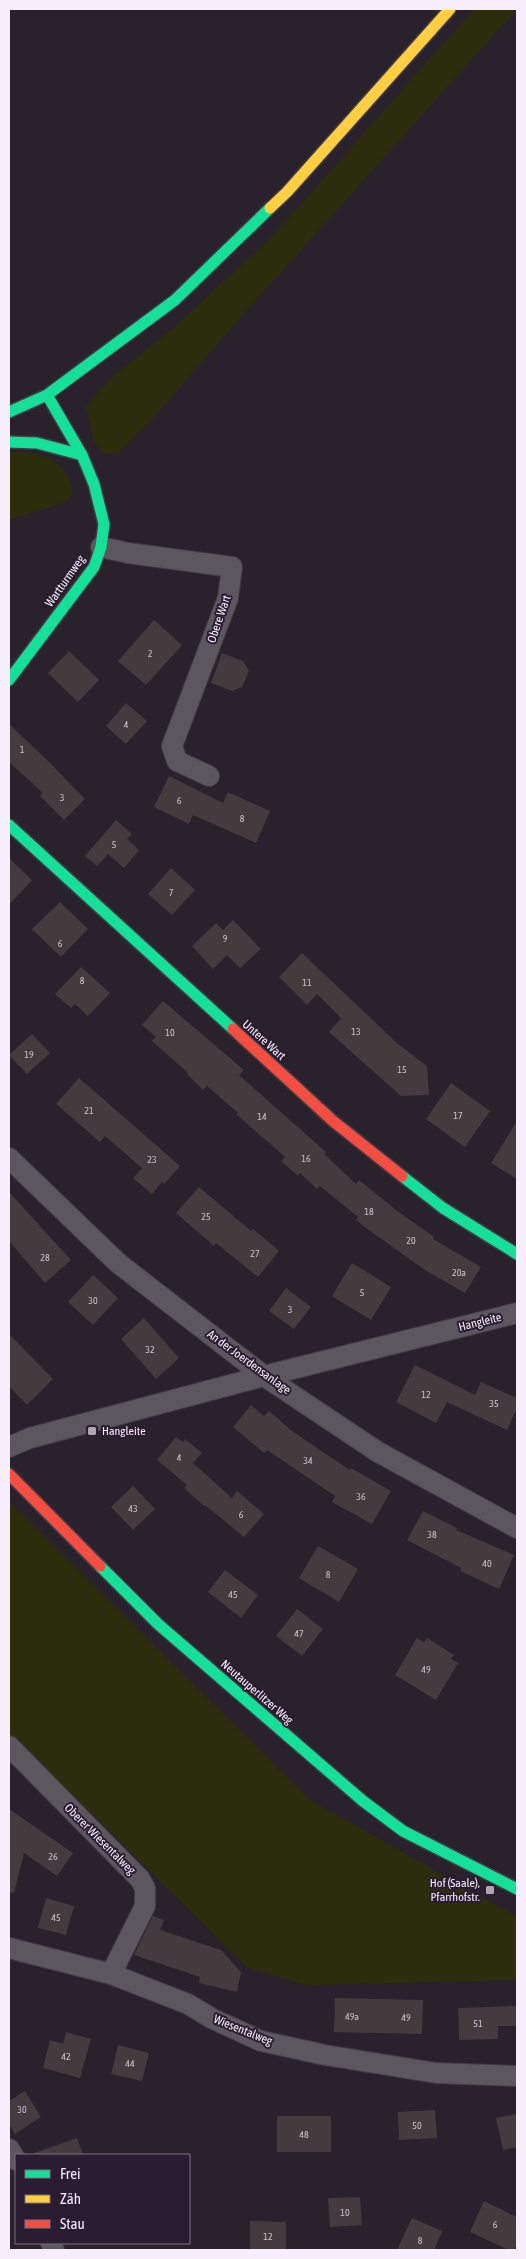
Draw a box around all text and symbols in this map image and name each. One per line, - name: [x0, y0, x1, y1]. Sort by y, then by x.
- street label: Wartturmweg: [42, 552, 88, 610]
- street label: Obere Wart: [204, 593, 234, 645]
- house number: 2: [148, 648, 153, 659]
- house number: 4: [124, 719, 129, 730]
- house number: 1: [20, 744, 25, 755]
- house number: 3: [60, 792, 65, 803]
- house number: 6: [177, 795, 182, 806]
- house number: 8: [240, 813, 245, 824]
- house number: 5: [112, 839, 117, 850]
- house number: 7: [169, 887, 174, 898]
- house number: 9: [223, 933, 228, 944]
- house number: 6: [58, 938, 63, 949]
- house number: 8: [80, 975, 85, 986]
- house number: 11: [302, 977, 312, 988]
- street label: Untere Wart: [240, 1017, 289, 1063]
- house number: 13: [351, 1026, 361, 1037]
- house number: 10: [165, 1027, 175, 1038]
- house number: 19: [24, 1049, 34, 1060]
- house number: 15: [397, 1064, 407, 1075]
- house number: 21: [84, 1105, 94, 1116]
- house number: 17: [453, 1110, 463, 1121]
- house number: 14: [257, 1111, 267, 1122]
- house number: 16: [301, 1153, 311, 1164]
- house number: 23: [147, 1154, 157, 1165]
- house number: 18: [364, 1206, 374, 1217]
- house number: 25: [201, 1211, 211, 1222]
- house number: 20: [406, 1235, 416, 1246]
- house number: 27: [250, 1248, 260, 1259]
- house number: 28: [40, 1252, 50, 1263]
- house number: 20a: [452, 1267, 466, 1278]
- house number: 5: [360, 1287, 365, 1298]
- house number: 30: [88, 1295, 98, 1306]
- house number: 3: [288, 1304, 293, 1315]
- street label: Hangleite: [457, 1310, 503, 1334]
- street label: An der Joerdensanlage: [204, 1327, 294, 1397]
- house number: 32: [145, 1344, 155, 1355]
- house number: 12: [421, 1389, 431, 1400]
- house number: 35: [489, 1398, 499, 1409]
- place label: Hangleite: [102, 1424, 146, 1438]
- marker: Hangleite: [86, 1425, 98, 1437]
- house number: 4: [177, 1452, 182, 1463]
- house number: 34: [303, 1455, 313, 1466]
- house number: 36: [356, 1491, 366, 1502]
- house number: 43: [128, 1503, 138, 1514]
- house number: 6: [239, 1509, 244, 1520]
- house number: 38: [427, 1529, 437, 1540]
- house number: 40: [482, 1558, 492, 1569]
- house number: 8: [326, 1569, 331, 1580]
- house number: 45: [228, 1589, 238, 1600]
- house number: 47: [294, 1628, 304, 1639]
- street label: Neutauperlitzer Weg: [218, 1657, 297, 1728]
- house number: 49: [421, 1664, 431, 1675]
- street label: Oberer Wiesentalweg: [62, 1801, 139, 1878]
- house number: 26: [48, 1851, 58, 1862]
- place label: Hof (Saale), Pfarrhofstr.: [430, 1876, 480, 1904]
- marker: Hof (Saale), Pfarrhofstr.: [484, 1884, 496, 1896]
- house number: 45: [51, 1912, 61, 1923]
- house number: 49a: [345, 2011, 359, 2022]
- street label: Wiesentalweg: [212, 2012, 275, 2048]
- house number: 49: [401, 2012, 411, 2023]
- house number: 51: [473, 2018, 483, 2029]
- house number: 42: [61, 2051, 71, 2062]
- house number: 44: [125, 2058, 135, 2069]
- house number: 30: [17, 2104, 27, 2115]
- house number: 50: [412, 2120, 422, 2131]
- house number: 48: [299, 2129, 309, 2140]
- legend: [15, 2154, 190, 2244]
- text: Frei: [60, 2165, 80, 2182]
- text: Zäh: [60, 2190, 81, 2207]
- house number: 10: [340, 2207, 350, 2218]
- text: Stau: [60, 2215, 85, 2232]
- house number: 6: [493, 2219, 498, 2230]
- house number: 12: [263, 2231, 273, 2242]
- house number: 8: [418, 2235, 423, 2246]

